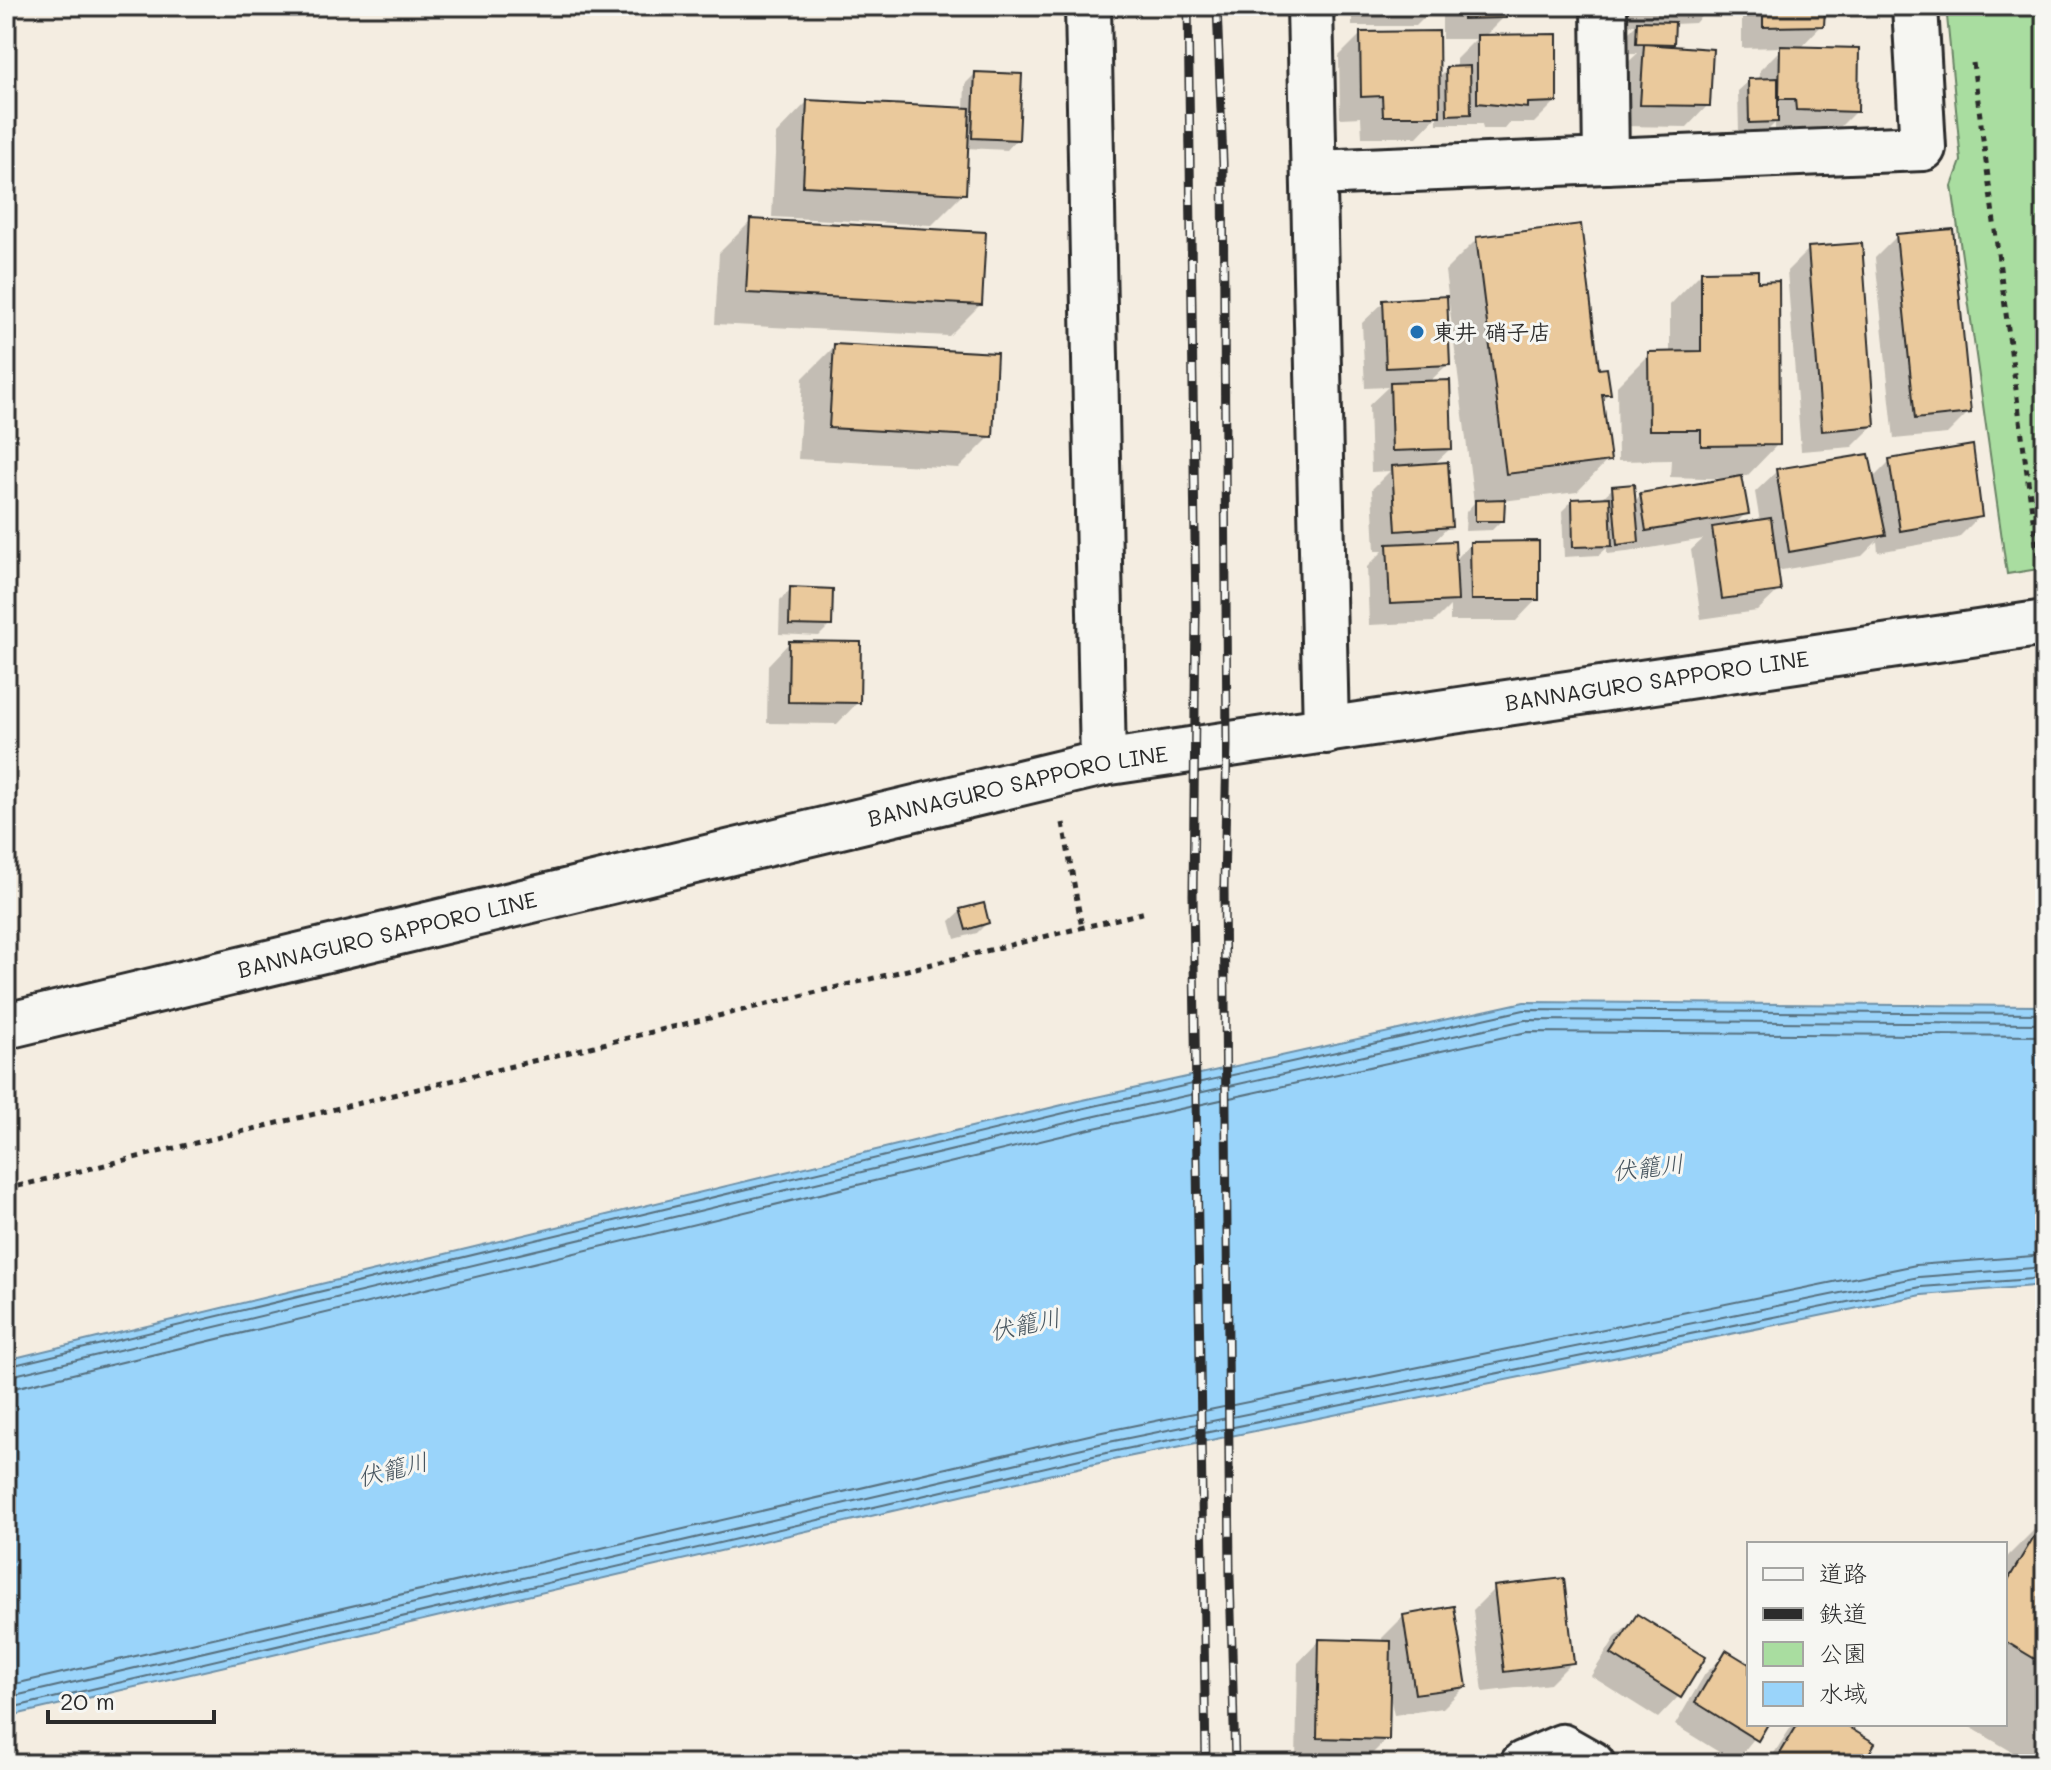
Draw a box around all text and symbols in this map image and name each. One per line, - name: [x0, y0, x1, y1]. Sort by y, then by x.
- place label: 東井 硝子店: [1433, 317, 1551, 346]
- marker: 東井 硝子店: [1408, 323, 1426, 341]
- street label: BANNAGURO SAPPORO LINE: [1503, 643, 1811, 717]
- street label: BANNAGURO SAPPORO LINE: [865, 739, 1170, 833]
- street label: BANNAGURO SAPPORO LINE: [234, 884, 540, 984]
- water label: 伏籠川: [1610, 1147, 1685, 1186]
- water label: 伏籠川: [986, 1301, 1063, 1346]
- water label: 伏籠川: [354, 1445, 431, 1492]
- legend: [1747, 1542, 2007, 1726]
- text: 道路: [1819, 1557, 1867, 1588]
- text: 鉄道: [1819, 1597, 1867, 1628]
- text: 公園: [1819, 1637, 1867, 1668]
- scale bar: [48, 1674, 214, 1724]
- text: 水域: [1819, 1677, 1867, 1708]
- text: 20 m: [60, 1685, 115, 1716]

